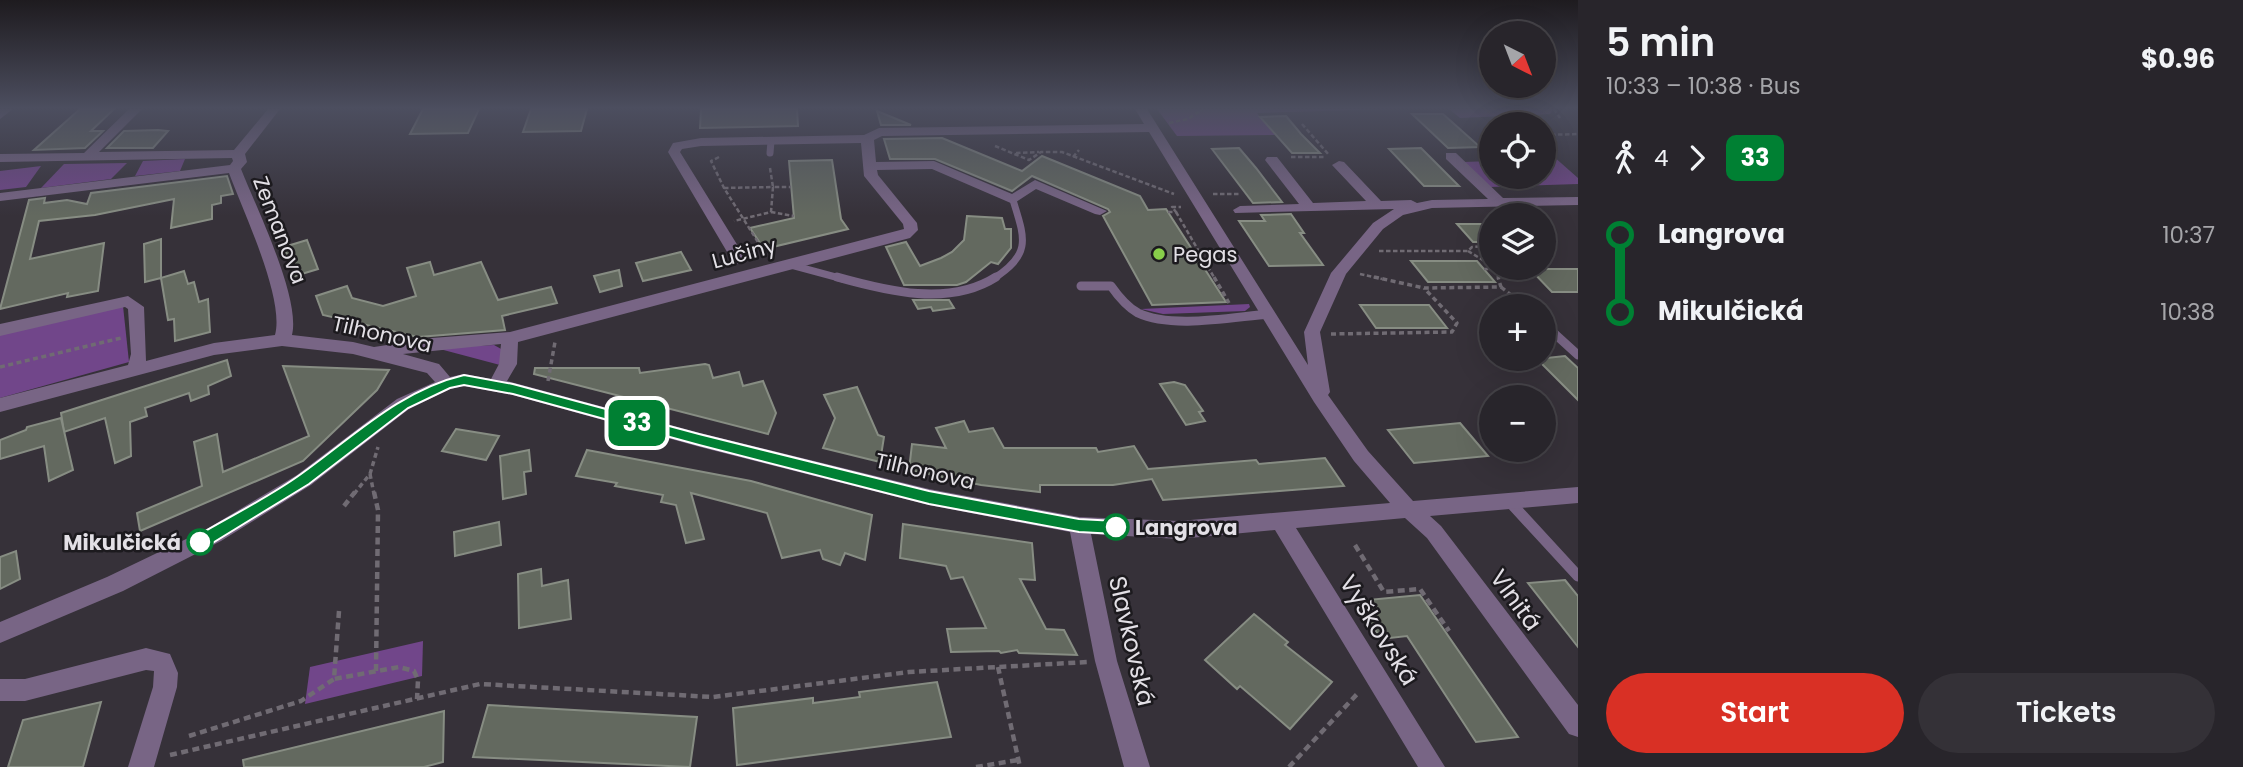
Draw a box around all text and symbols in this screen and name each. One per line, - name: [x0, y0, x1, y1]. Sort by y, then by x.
- text: 5 min: [1606, 16, 1715, 69]
- north arrow: [1479, 21, 1556, 98]
- map controls: [1479, 21, 1556, 462]
- text: $0.96: [2141, 41, 2215, 77]
- text: 10:33 – 10:38 · Bus: [1606, 70, 1800, 102]
- button: locate: [1479, 112, 1556, 189]
- icon: walk: [1606, 139, 1644, 177]
- icon: forward: [1678, 139, 1716, 177]
- text: 33: [1740, 141, 1770, 174]
- text: 4: [1654, 142, 1668, 174]
- street label: Zemanova: [246, 172, 314, 288]
- button: layers: [1479, 203, 1556, 280]
- text: Langrova: [1658, 216, 1785, 252]
- text: 10:37: [2162, 219, 2215, 251]
- street label: Lučiny: [709, 230, 780, 276]
- place label: Pegas: [1173, 240, 1238, 269]
- marker: Pegas: [1151, 246, 1167, 262]
- text: Mikulčická: [1658, 293, 1804, 329]
- button: +: [1479, 294, 1556, 371]
- text: 10:38: [2160, 296, 2215, 328]
- street label: Tilhonova: [329, 308, 435, 360]
- button: −: [1479, 385, 1556, 462]
- line badge: 33: [606, 400, 668, 446]
- text: 33: [622, 406, 652, 439]
- street label: Tilhonova: [872, 445, 978, 497]
- place label: Langrova: [1135, 513, 1237, 542]
- marker: Langrova: [1103, 514, 1129, 540]
- place label: Mikulčická: [63, 528, 181, 557]
- marker: Mikulčická: [187, 529, 213, 555]
- street label: Vlnitá: [1483, 563, 1549, 637]
- street label: Vyškovská: [1332, 568, 1426, 692]
- street label: Slavkovská: [1101, 573, 1163, 709]
- button: Start: [1606, 673, 1904, 753]
- button: Tickets: [1918, 673, 2215, 753]

